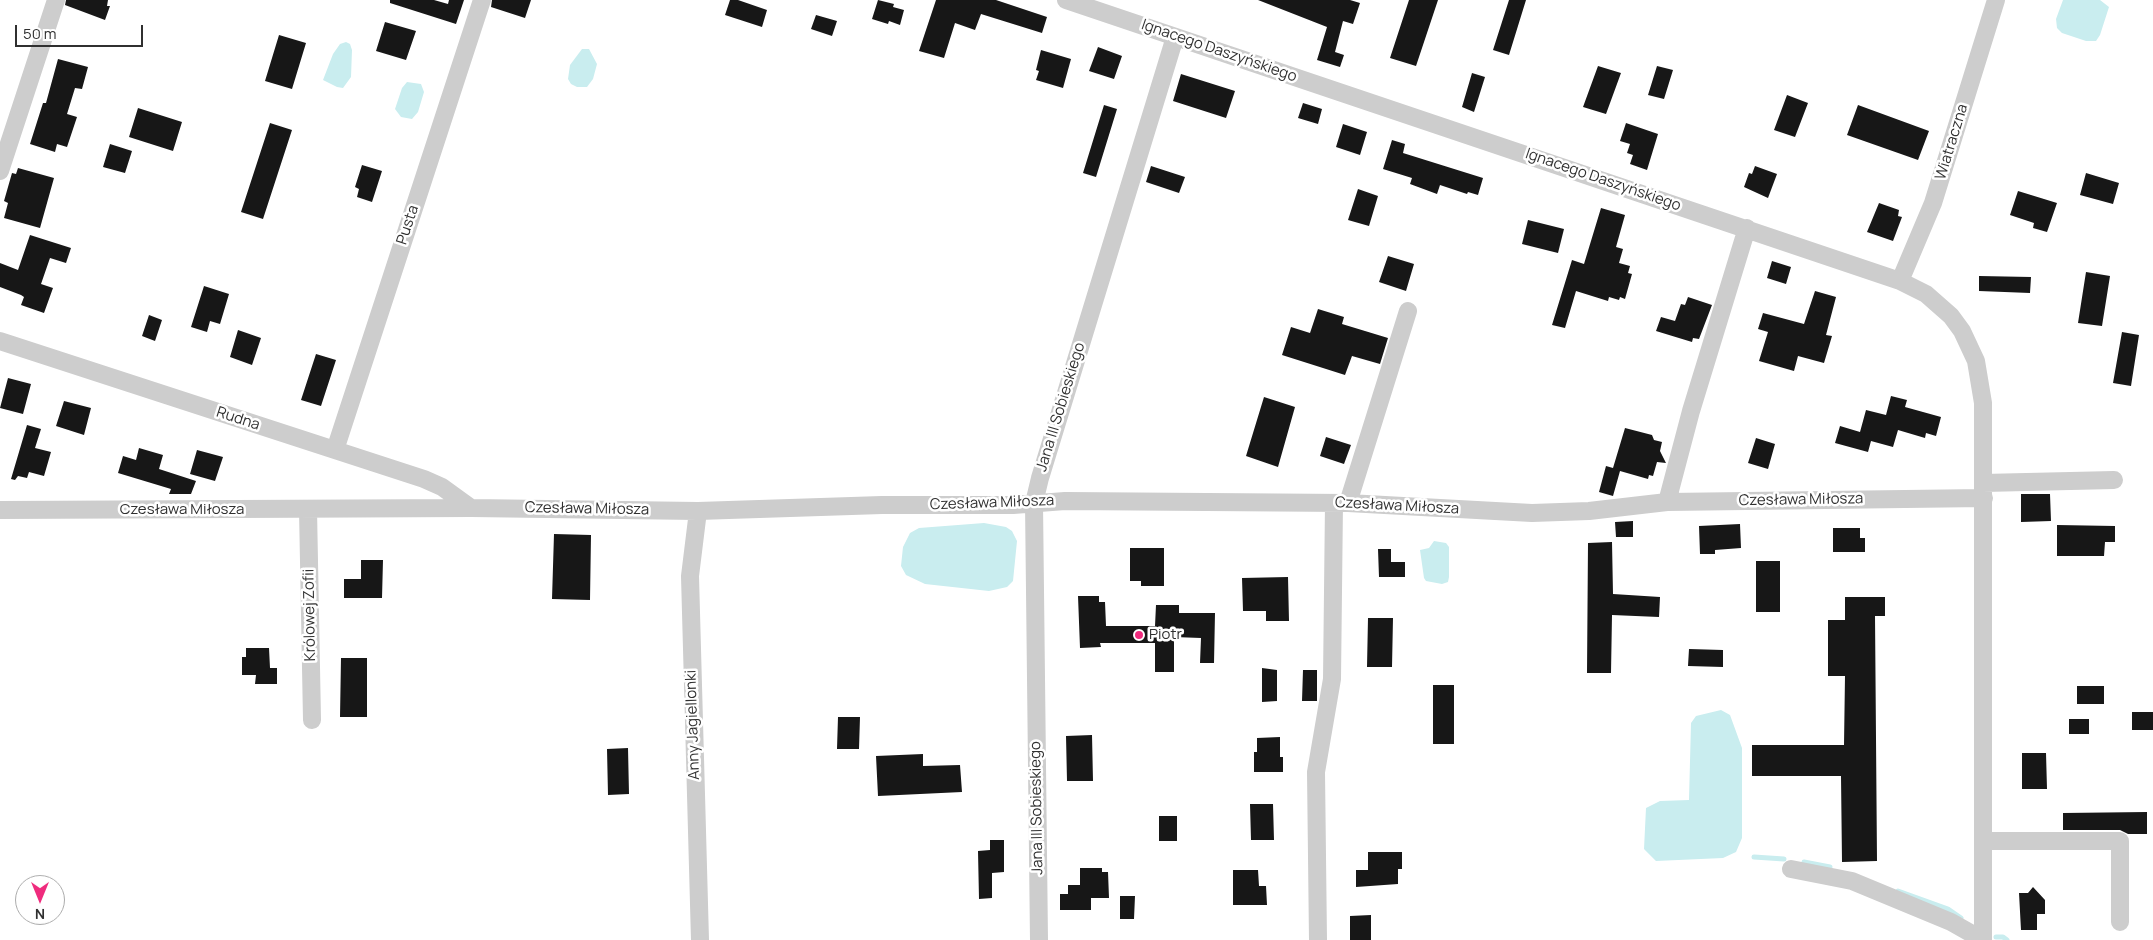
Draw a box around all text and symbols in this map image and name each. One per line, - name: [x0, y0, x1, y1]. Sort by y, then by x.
- scale bar: [18, 15, 145, 47]
- street label: Ignacego Daszyńskiego: [1139, 16, 1299, 86]
- text: 50 m: [23, 23, 57, 44]
- street label: Wiatraczna: [1932, 102, 1972, 182]
- street label: Ignacego Daszyńskiego: [1523, 145, 1683, 215]
- street label: Pusta: [393, 203, 423, 247]
- street label: Jana III Sobieskiego: [1033, 340, 1089, 474]
- street label: Rudna: [214, 404, 262, 434]
- street label: Czesława Miłosza: [1739, 490, 1863, 510]
- street label: Czesława Miłosza: [930, 492, 1054, 514]
- street label: Czesława Miłosza: [1334, 494, 1460, 518]
- street label: Czesława Miłosza: [525, 499, 649, 519]
- street label: Czesława Miłosza: [120, 501, 244, 519]
- street label: Królowej Zofii: [300, 569, 320, 661]
- place label: Piotr: [1149, 626, 1182, 644]
- marker: Piotr: [1133, 629, 1145, 641]
- street label: Anny Jagiellonki: [682, 670, 704, 780]
- street label: Jana III Sobieskiego: [1027, 741, 1047, 875]
- north arrow: [15, 875, 65, 925]
- text: N: [35, 905, 45, 924]

